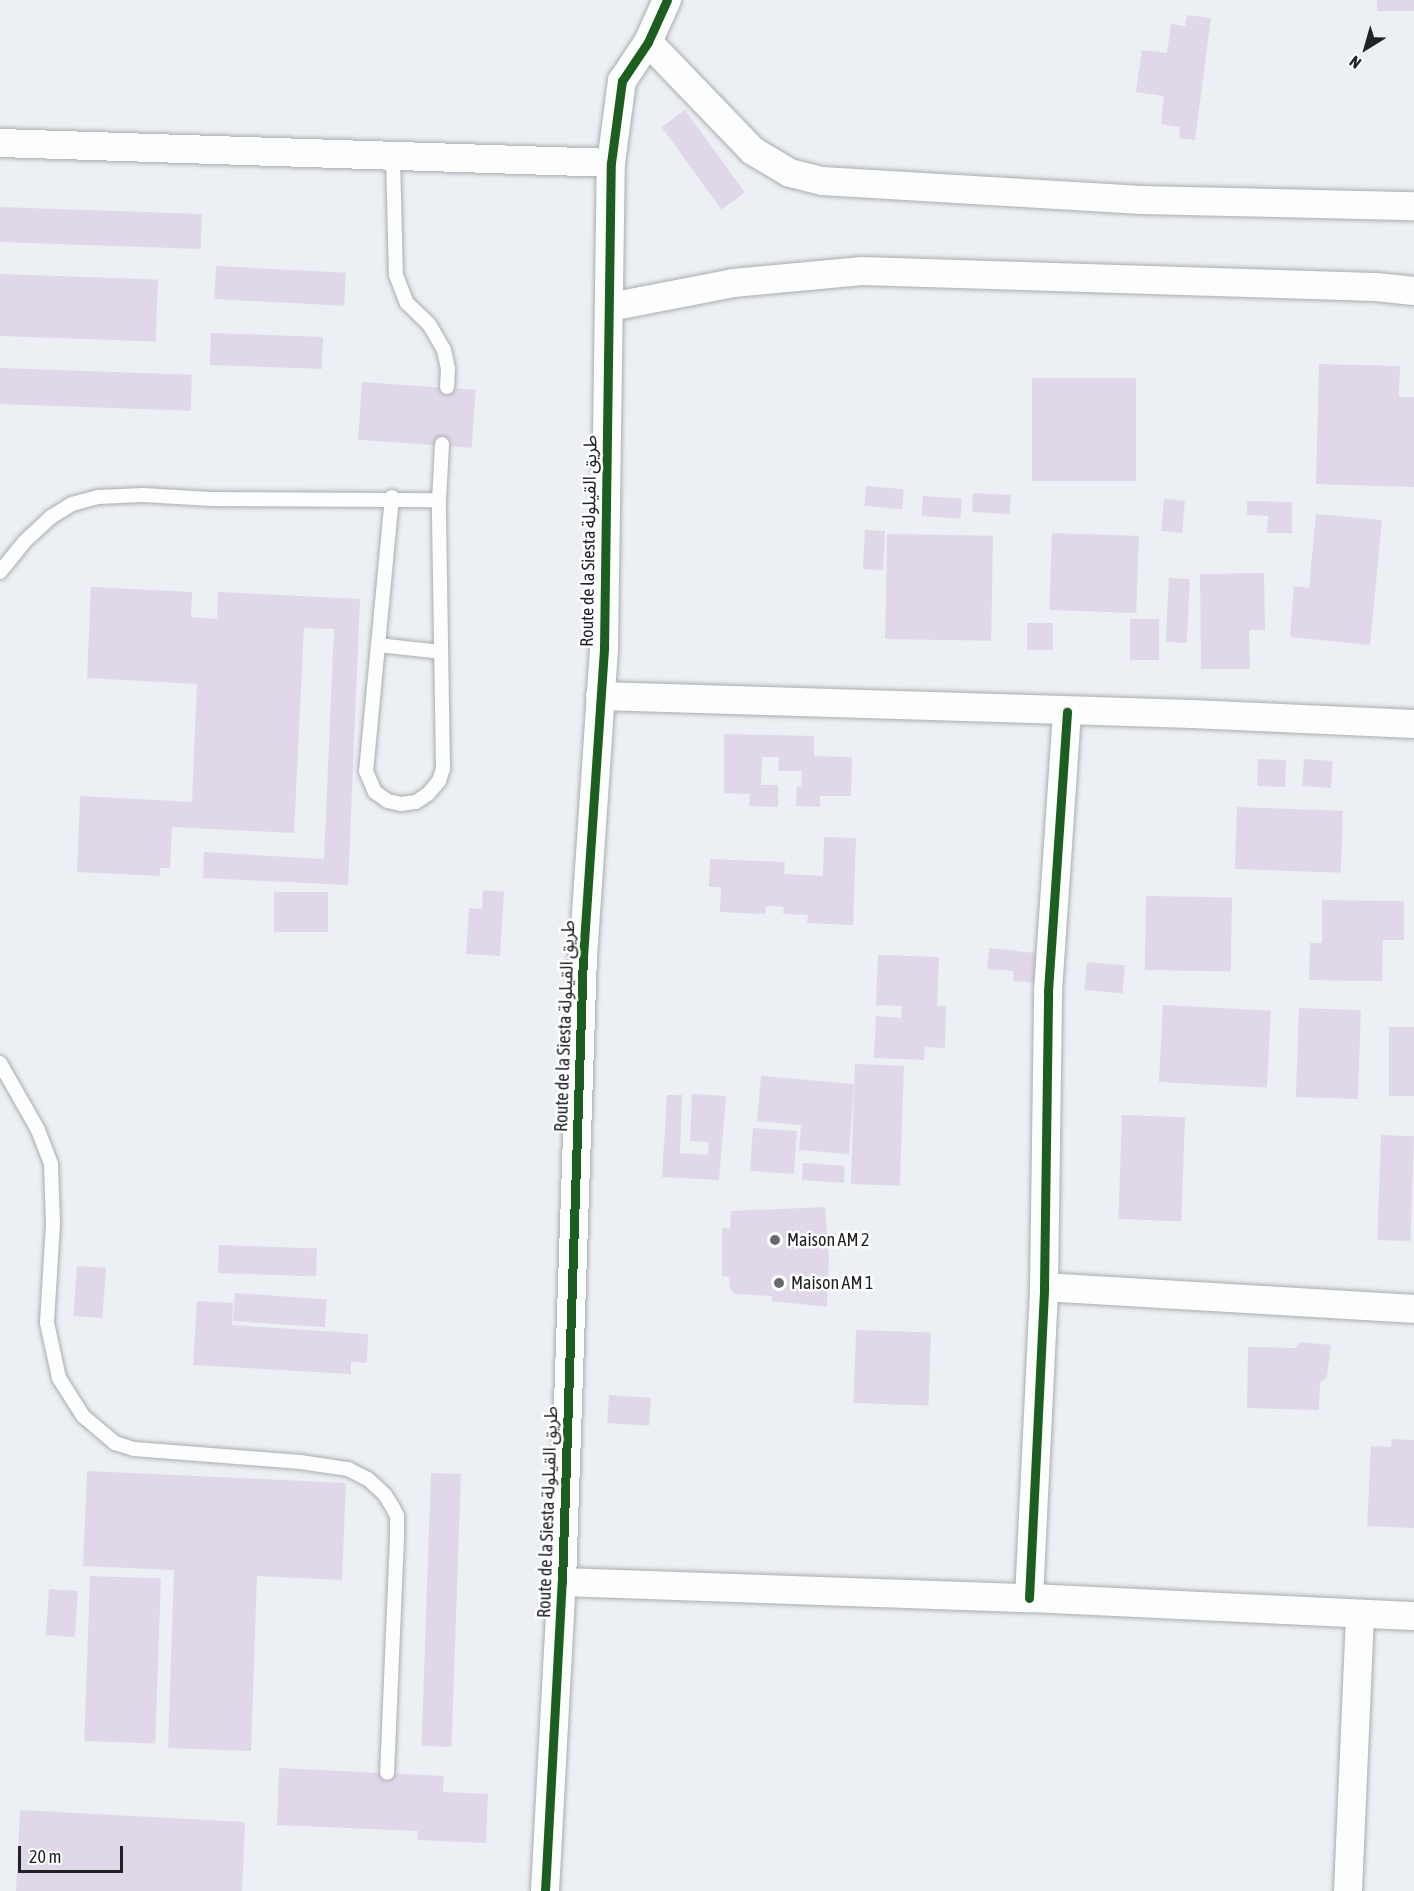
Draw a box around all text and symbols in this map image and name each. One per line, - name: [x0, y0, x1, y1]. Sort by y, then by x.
- north arrow: [1336, 18, 1396, 78]
- text: N: [1346, 52, 1364, 72]
- street label: Route de la Siesta طريق القيلولة: [576, 435, 602, 647]
- street label: Route de la Siesta طريق القيلولة: [551, 920, 579, 1132]
- place label: Maison AM 2: [787, 1229, 869, 1251]
- marker: Maison AM 2: [768, 1233, 782, 1247]
- place label: Maison AM 1: [791, 1272, 873, 1294]
- marker: Maison AM 1: [772, 1276, 786, 1290]
- street label: Route de la Siesta طريق القيلولة: [534, 1406, 562, 1618]
- scale bar: [21, 1834, 126, 1872]
- text: 20 m: [29, 1846, 61, 1867]

